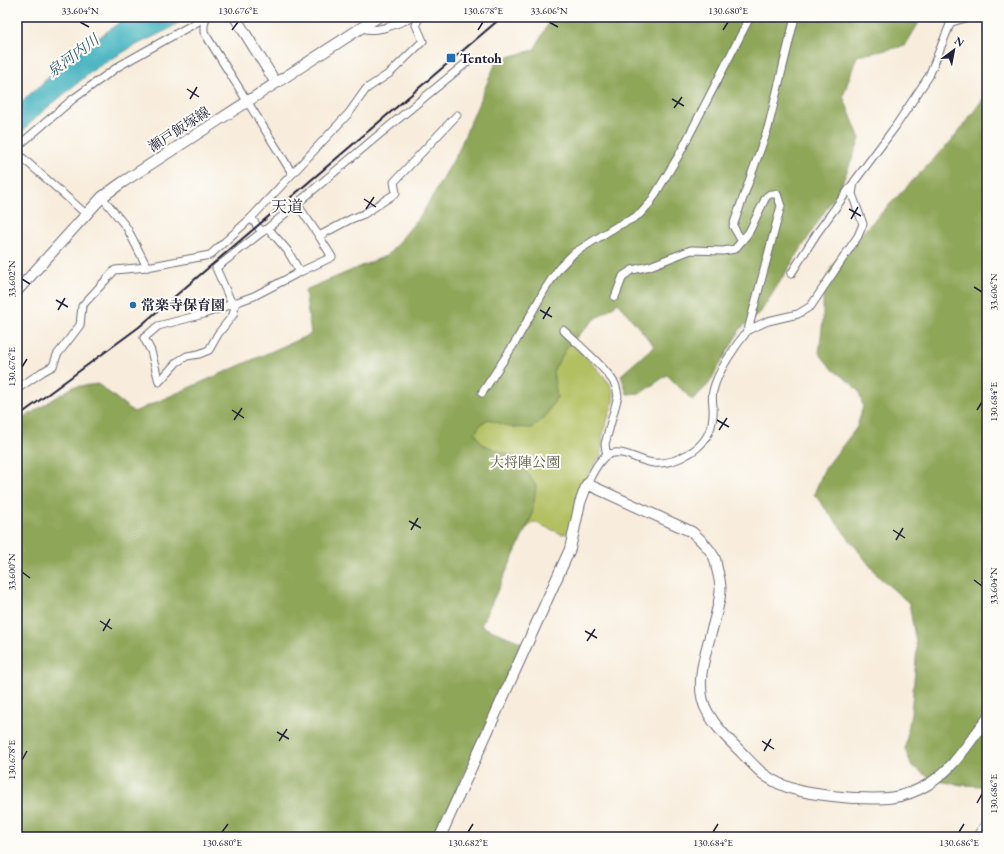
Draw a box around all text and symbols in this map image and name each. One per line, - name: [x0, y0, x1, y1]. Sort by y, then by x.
- text: 33.604°N: [61, 4, 99, 17]
- text: 130.676°E: [218, 4, 258, 17]
- text: 130.678°E: [463, 4, 503, 17]
- text: 33.606°N: [530, 4, 568, 17]
- text: 130.680°E: [708, 4, 748, 17]
- water label: 泉河内川: [43, 29, 104, 81]
- north arrow: [934, 30, 974, 70]
- text: N: [952, 33, 967, 50]
- place label: Tentoh: [460, 49, 502, 67]
- marker: Tentoh: [445, 52, 457, 64]
- street label: 瀬戸飯塚線: [145, 102, 213, 156]
- district label: 天道: [271, 196, 303, 217]
- text: 33.602°N: [5, 260, 18, 298]
- text: 33.606°N: [987, 273, 1000, 311]
- place label: 常楽寺保育園: [141, 296, 225, 314]
- marker: 常楽寺保育園: [128, 300, 138, 310]
- text: 130.676°E: [5, 347, 18, 387]
- text: 130.684°E: [987, 382, 1000, 422]
- park label: 大将陣公園: [490, 453, 560, 471]
- text: 33.600°N: [5, 553, 18, 591]
- text: 33.604°N: [987, 567, 1000, 605]
- text: 130.678°E: [5, 740, 18, 780]
- text: 130.686°E: [987, 774, 1000, 814]
- text: 130.680°E: [202, 836, 242, 849]
- text: 130.682°E: [448, 836, 488, 849]
- text: 130.684°E: [693, 836, 733, 849]
- text: 130.686°E: [939, 836, 979, 849]

